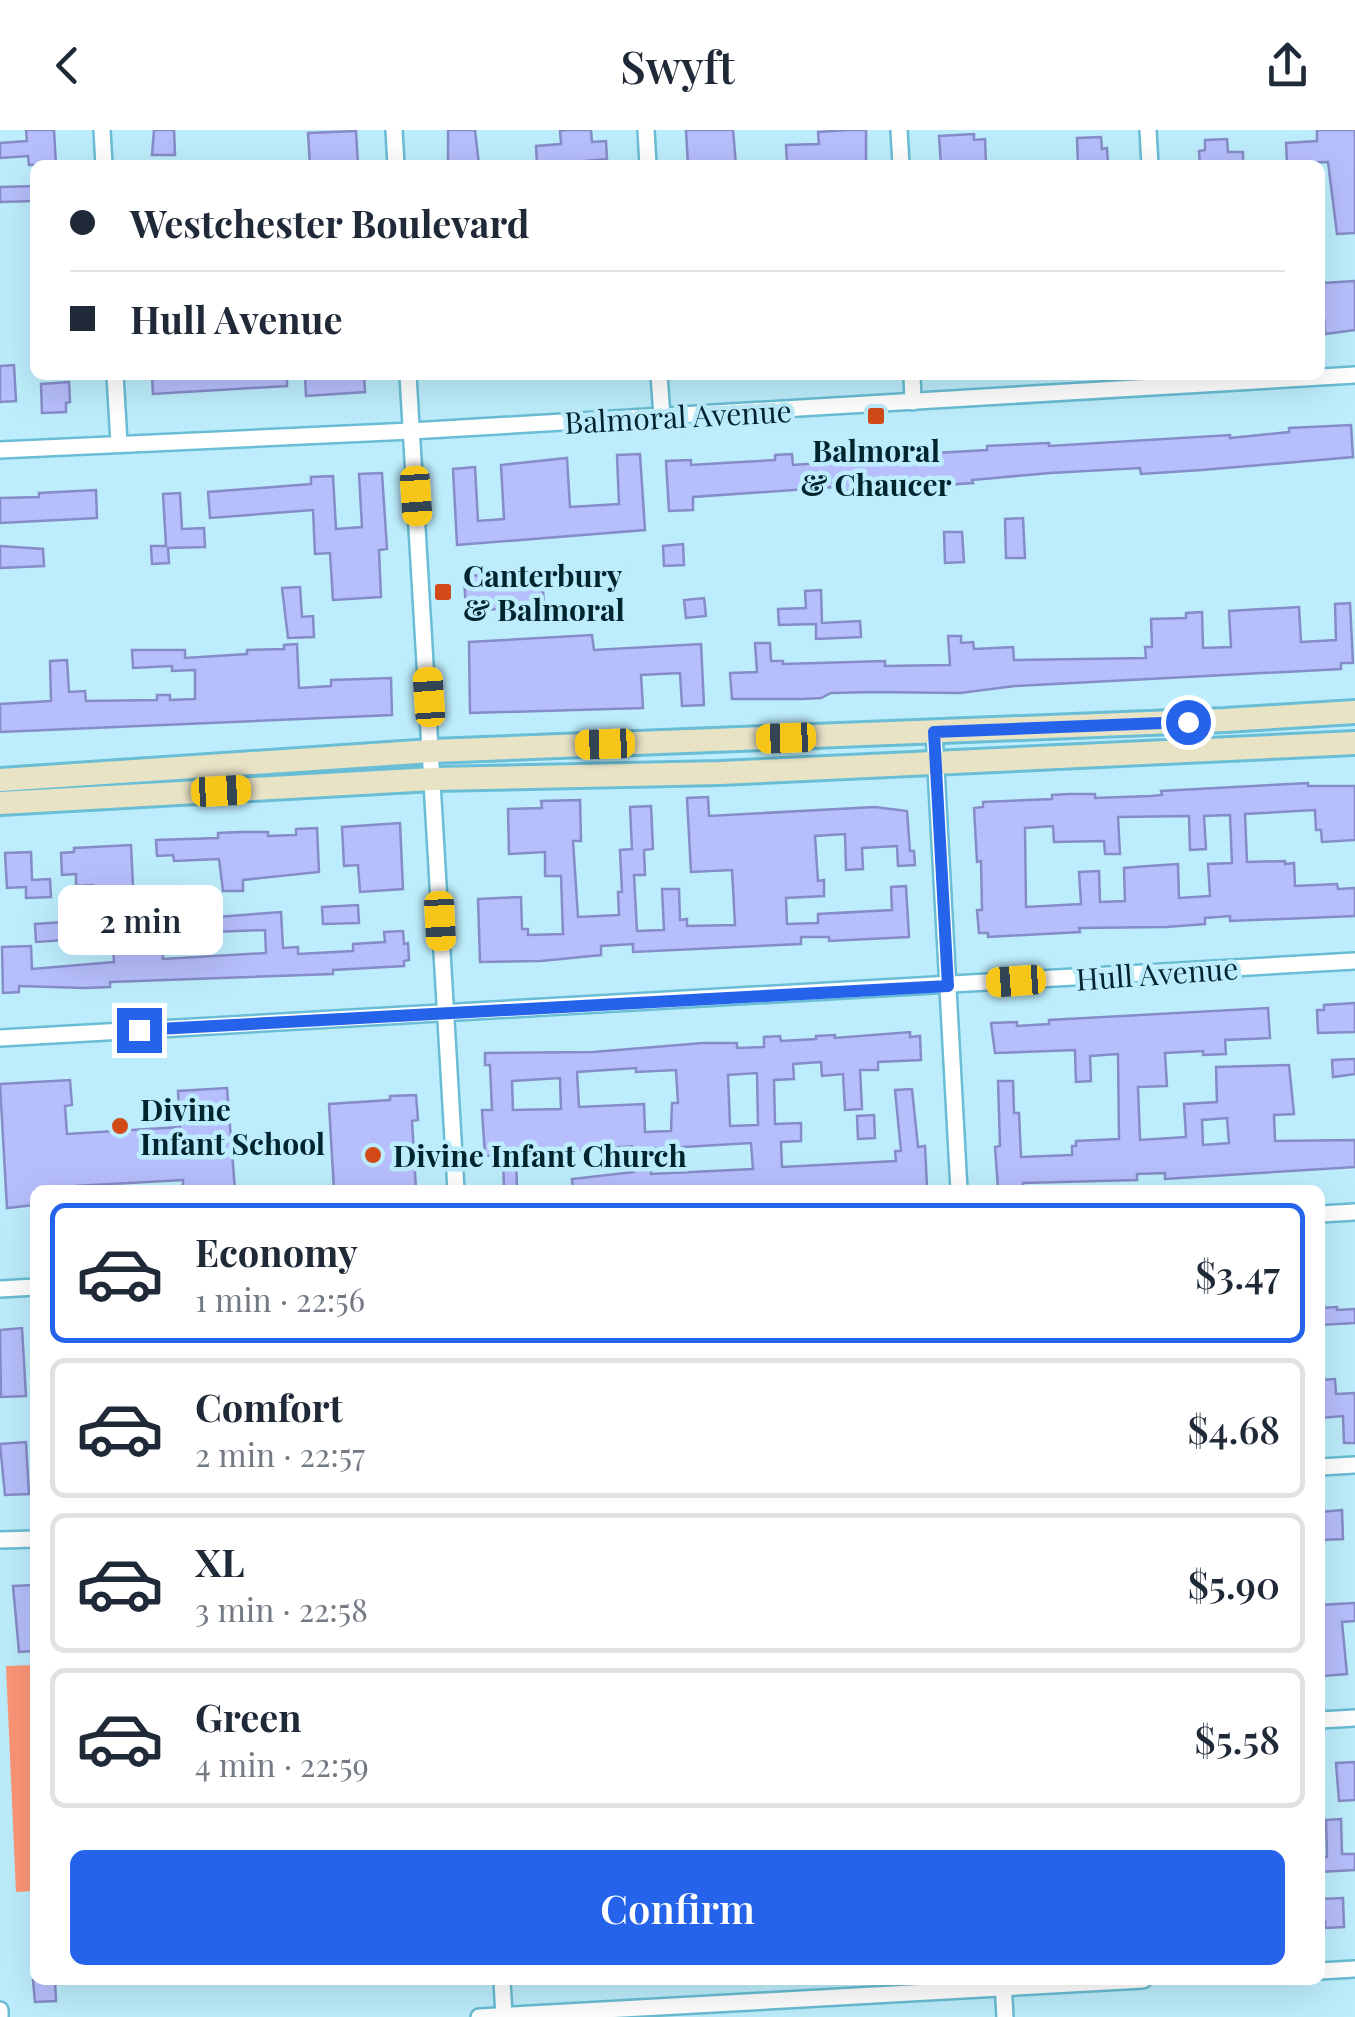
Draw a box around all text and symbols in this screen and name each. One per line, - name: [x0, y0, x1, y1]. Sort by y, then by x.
- text: Swyft: [620, 35, 735, 95]
- icon: back: [40, 38, 95, 93]
- icon: share: [1260, 38, 1315, 93]
- text: Westchester Boulevard: [130, 197, 529, 248]
- text: Hull Avenue: [130, 293, 343, 344]
- street label: Balmoral Avenue: [563, 390, 793, 442]
- marker: Balmoral & Chaucer: [865, 405, 887, 427]
- place label: Balmoral & Chaucer: [801, 430, 951, 504]
- car: [399, 465, 433, 527]
- place label: Canterbury & Balmoral: [463, 555, 625, 629]
- marker: Canterbury & Balmoral: [432, 581, 454, 603]
- car: [412, 666, 446, 728]
- route start: [1166, 700, 1211, 745]
- car: [755, 722, 817, 754]
- car: [574, 728, 636, 760]
- car: [190, 774, 252, 808]
- callout: 2 min: [56, 885, 222, 955]
- car: [423, 890, 457, 952]
- text: 2 min: [100, 898, 181, 941]
- street label: Hull Avenue: [1075, 947, 1239, 999]
- car: [985, 964, 1047, 998]
- route end: [117, 1008, 162, 1053]
- place label: Divine Infant School: [140, 1089, 325, 1163]
- marker: Divine Infant School: [109, 1115, 131, 1137]
- place label: Divine Infant Church: [393, 1135, 687, 1175]
- marker: Divine Infant Church: [362, 1144, 384, 1166]
- text: Economy: [195, 1226, 358, 1277]
- icon: car: [75, 1228, 165, 1318]
- text: $3.47: [1195, 1248, 1280, 1299]
- text: 1 min · 22:56: [195, 1277, 365, 1320]
- text: Comfort: [195, 1381, 343, 1432]
- icon: car: [75, 1383, 165, 1473]
- text: $4.68: [1188, 1403, 1280, 1454]
- text: 2 min · 22:57: [195, 1432, 365, 1475]
- text: XL: [195, 1536, 244, 1587]
- icon: car: [75, 1538, 165, 1628]
- text: $5.90: [1188, 1558, 1280, 1609]
- text: 3 min · 22:58: [195, 1587, 368, 1630]
- text: Green: [195, 1691, 302, 1742]
- icon: car: [75, 1693, 165, 1783]
- text: $5.58: [1195, 1713, 1280, 1764]
- text: 4 min · 22:59: [195, 1742, 369, 1785]
- button: Confirm: [70, 1850, 1285, 1965]

